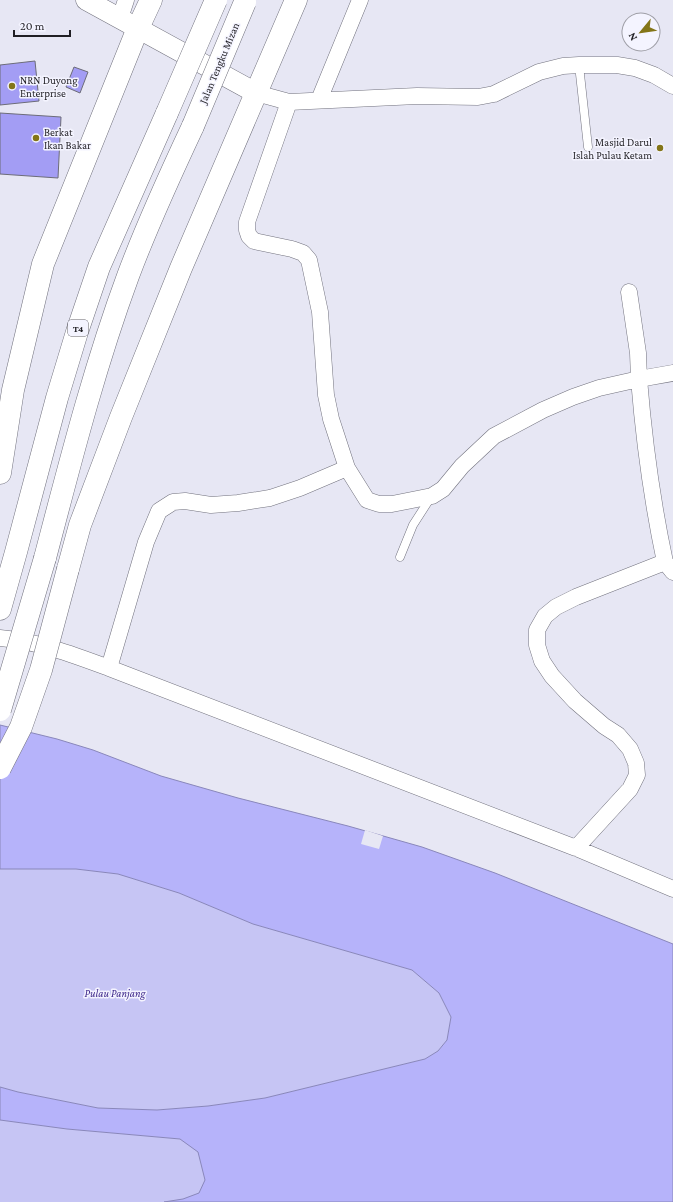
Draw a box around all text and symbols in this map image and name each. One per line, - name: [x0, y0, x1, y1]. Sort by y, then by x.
- scale bar: [14, 12, 70, 38]
- north arrow: [621, 12, 661, 52]
- text: 20 m: [20, 19, 45, 33]
- street label: Jalan Tengku Mizan: [196, 21, 242, 107]
- text: N: [625, 30, 639, 43]
- place label: NRN Duyong Enterprise: [20, 74, 78, 100]
- marker: NRN Duyong Enterprise: [7, 81, 17, 91]
- place label: Berkat Ikan Bakar: [44, 126, 91, 151]
- marker: Berkat Ikan Bakar: [31, 133, 41, 143]
- place label: Masjid Darul Islah Pulau Ketam: [573, 136, 652, 161]
- marker: Masjid Darul Islah Pulau Ketam: [655, 143, 665, 153]
- road number: T4: [68, 320, 88, 336]
- park label: Pulau Panjang: [85, 987, 147, 1000]

